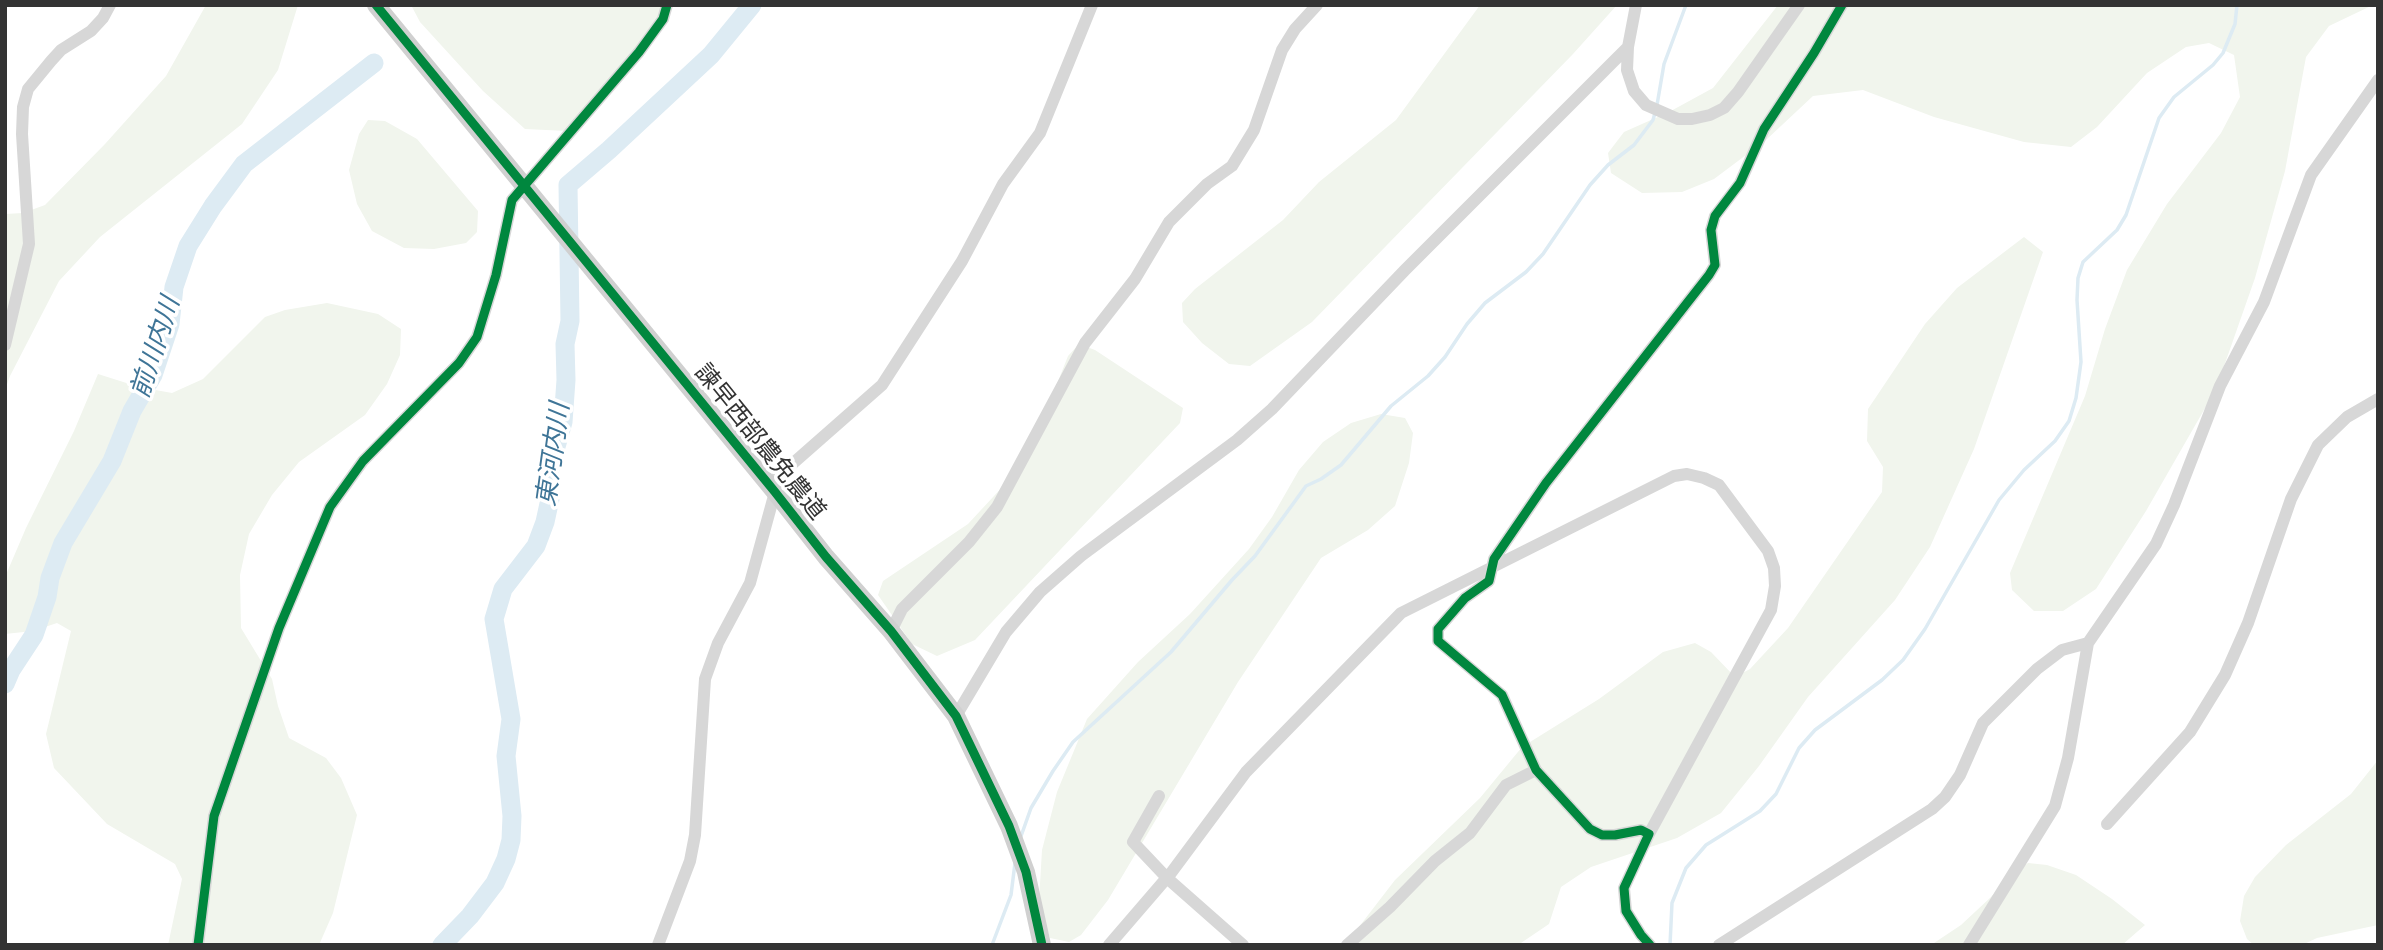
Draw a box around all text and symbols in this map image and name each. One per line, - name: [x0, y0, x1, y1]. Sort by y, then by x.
- water label: 前川内川: [126, 294, 188, 402]
- street label: 諫早西部農免農道: [687, 359, 831, 527]
- water label: 東河内川: [532, 401, 578, 509]

